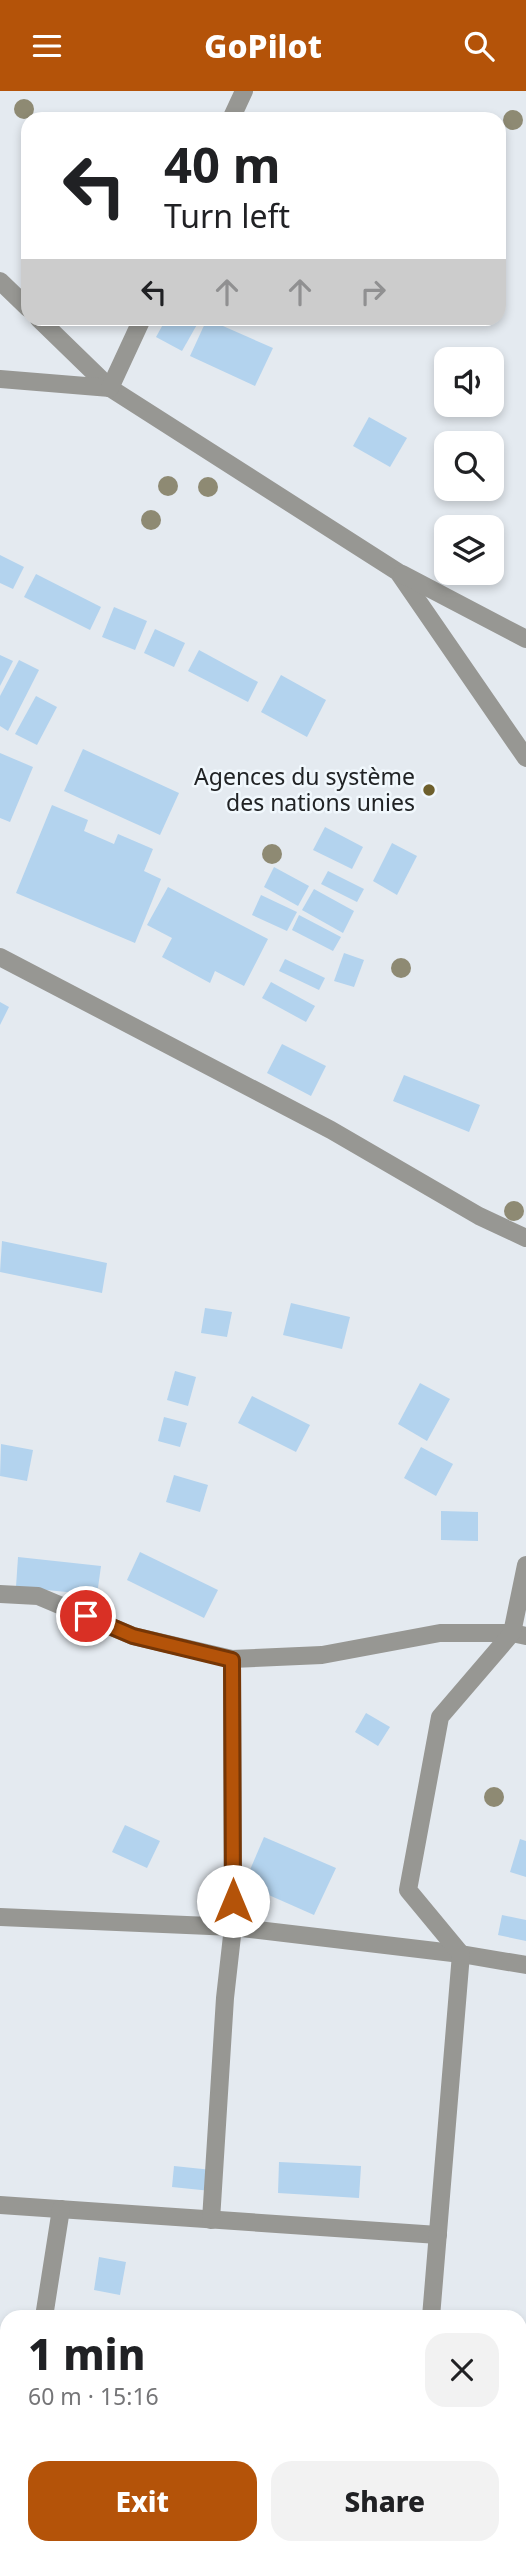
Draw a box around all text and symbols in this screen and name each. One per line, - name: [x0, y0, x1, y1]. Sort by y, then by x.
- text: GoPilot: [204, 24, 322, 67]
- icon: menu: [28, 27, 66, 65]
- icon: search: [460, 27, 498, 65]
- text: 40 m: [164, 131, 281, 197]
- icon: left: [49, 140, 140, 231]
- text: Turn left: [164, 194, 290, 237]
- icon: left: [135, 273, 173, 311]
- icon: ahead: [208, 273, 246, 311]
- icon: ahead: [281, 273, 319, 311]
- icon: right: [354, 273, 392, 311]
- map controls: [434, 347, 504, 585]
- button: sound: [434, 347, 504, 417]
- button: search: [434, 431, 504, 501]
- button: layers: [434, 515, 504, 585]
- place label: Agences du système des nations unies: [194, 760, 415, 818]
- marker: Agences du système des nations unies: [421, 782, 437, 798]
- pin: [56, 1586, 116, 1646]
- icon: arrive: [67, 1597, 105, 1635]
- position arrow: [196, 1864, 270, 1938]
- text: 1 min: [28, 2325, 145, 2382]
- button: close: [425, 2333, 499, 2407]
- text: 60 m · 15:16: [28, 2380, 159, 2412]
- button: Exit: [28, 2461, 257, 2541]
- button: Share: [271, 2461, 499, 2541]

